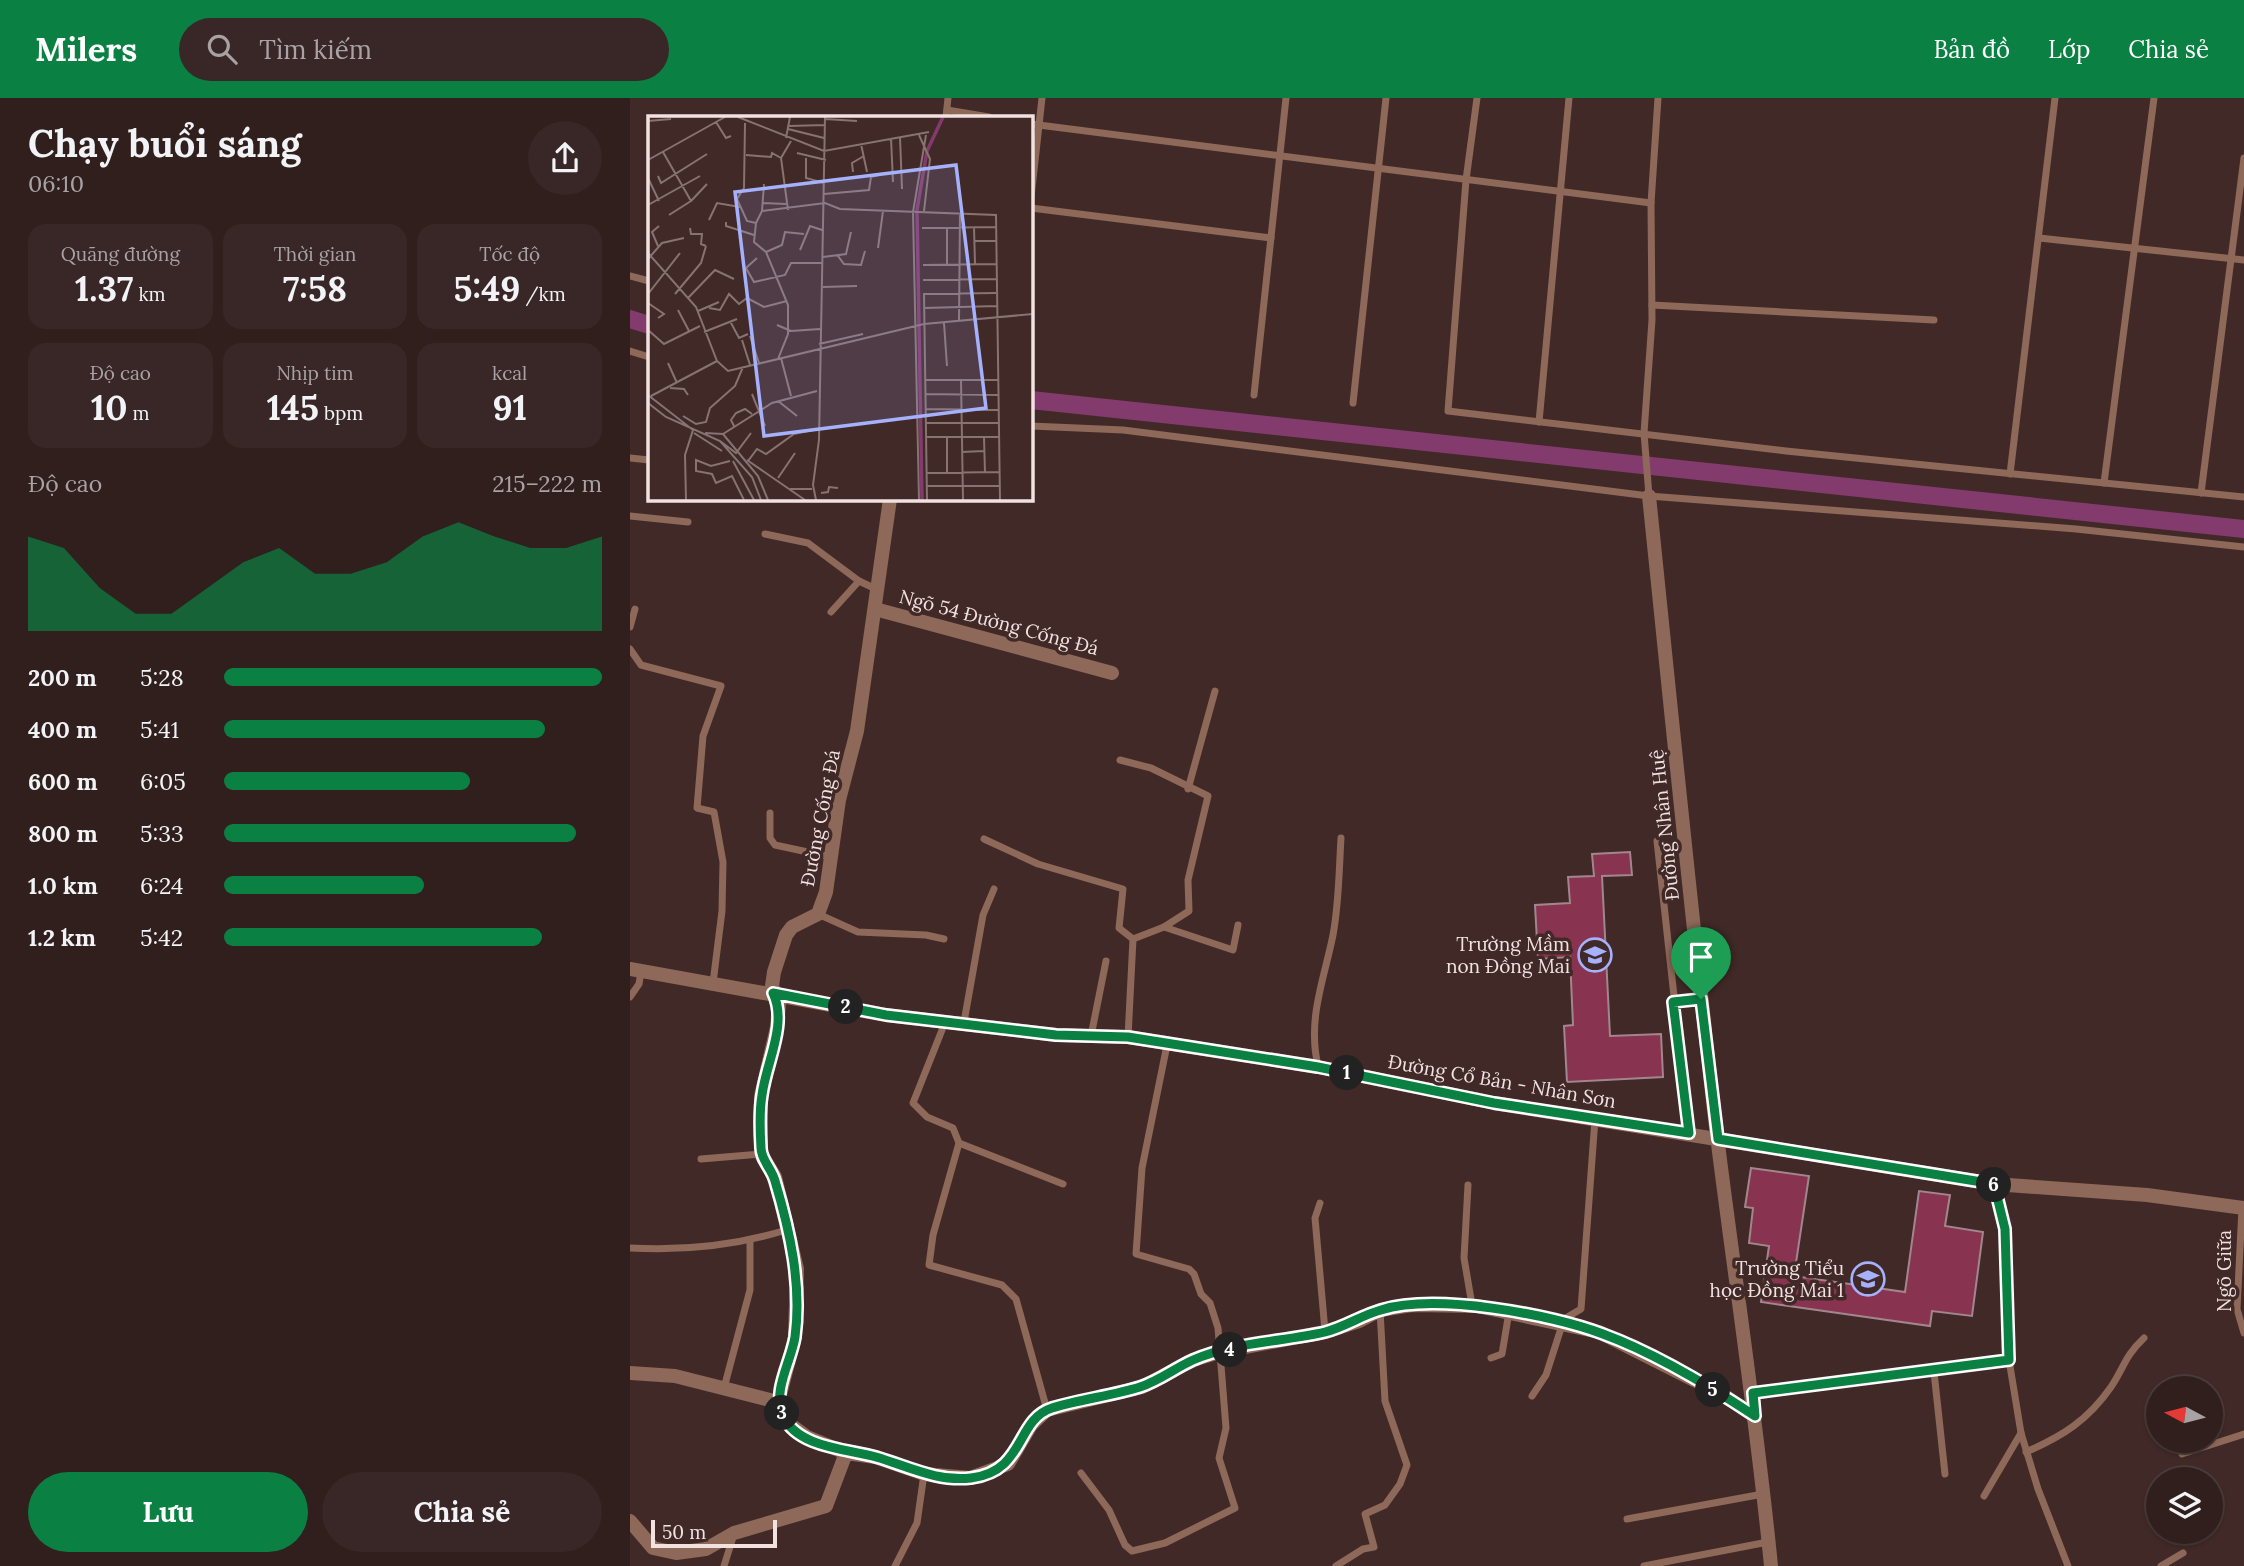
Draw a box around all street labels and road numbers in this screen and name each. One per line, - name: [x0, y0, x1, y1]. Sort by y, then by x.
- street label: Ngõ 54 Đường Cống Đá: [897, 584, 1102, 660]
- street label: Đường Cống Đá: [795, 747, 845, 888]
- street label: Đường Nhân Huệ: [1644, 748, 1684, 902]
- street label: Đường Cổ Bản - Nhân Sơn: [1386, 1049, 1618, 1113]
- street label: Ngõ Giữa: [2212, 1230, 2236, 1312]

